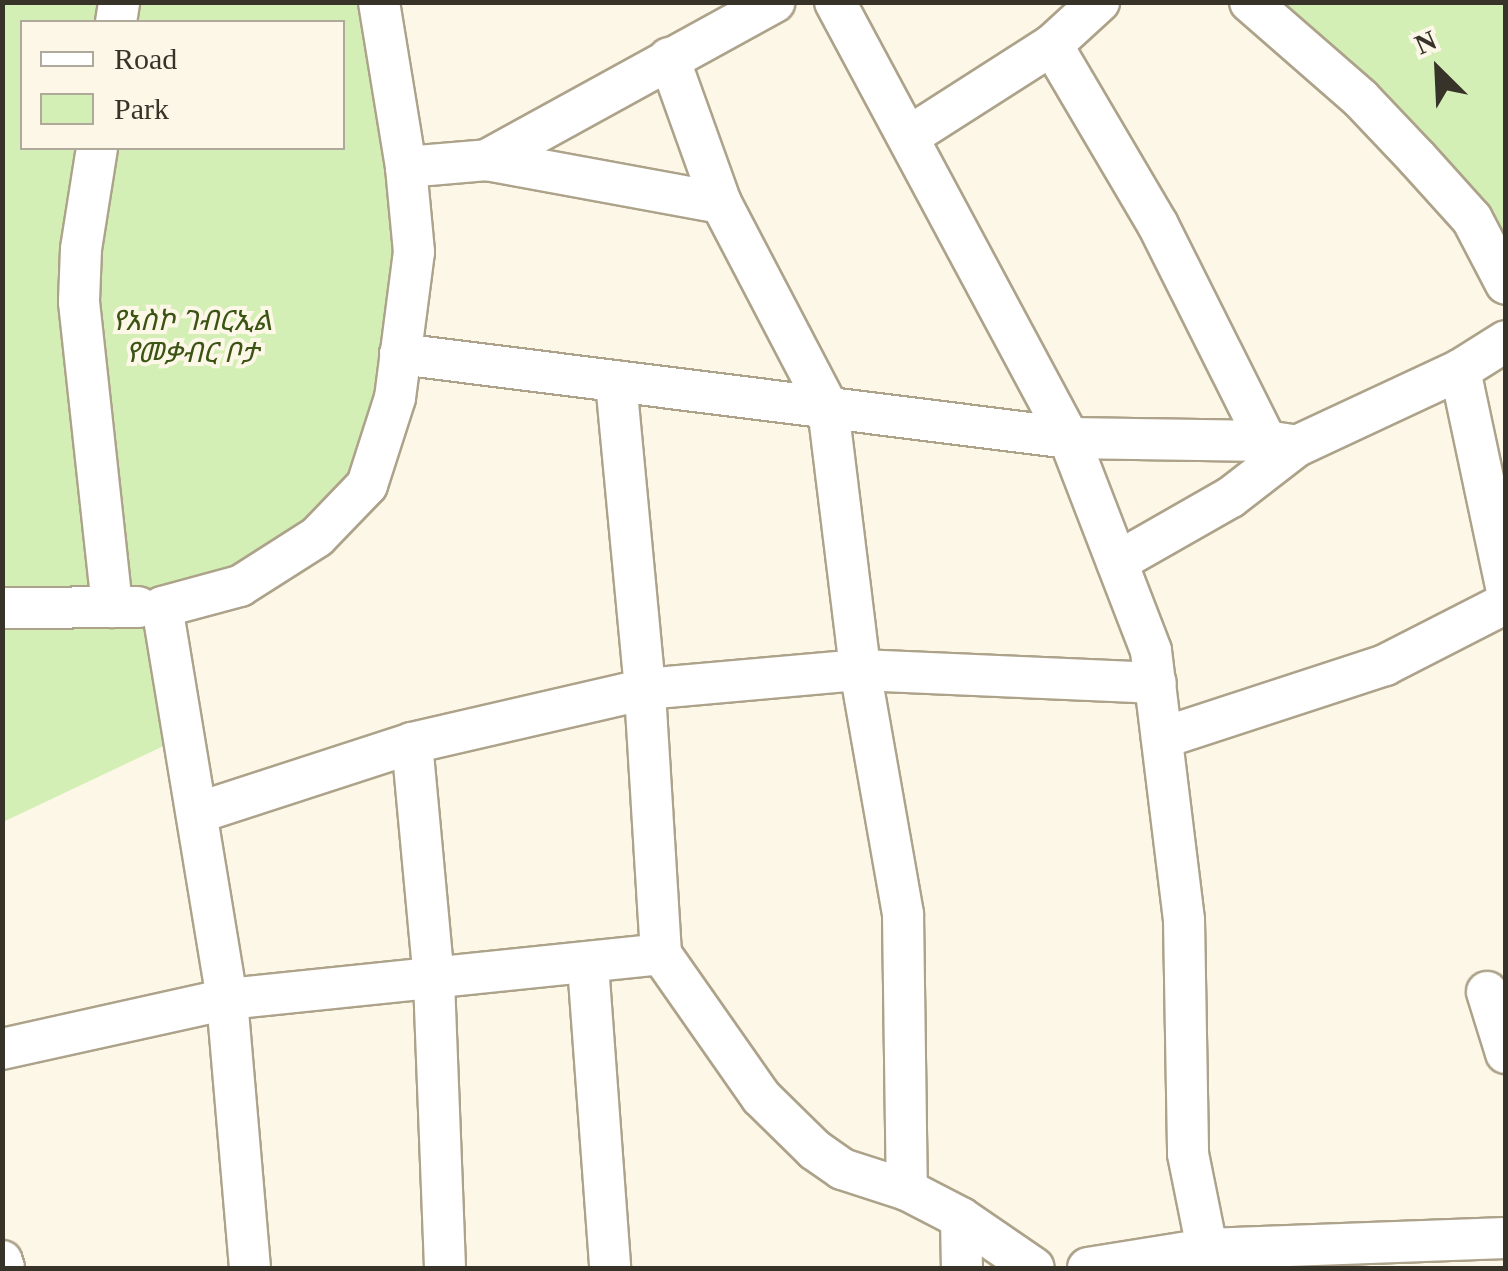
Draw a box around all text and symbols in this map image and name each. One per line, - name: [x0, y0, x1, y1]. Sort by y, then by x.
- legend: [20, 20, 345, 150]
- north arrow: [1388, 20, 1488, 120]
- text: N: [1410, 24, 1441, 60]
- text: Road: [114, 42, 177, 75]
- text: Park: [114, 92, 169, 125]
- park label: የአስኮ ገብርኢል የመቃብር ቦታ: [112, 304, 272, 370]

